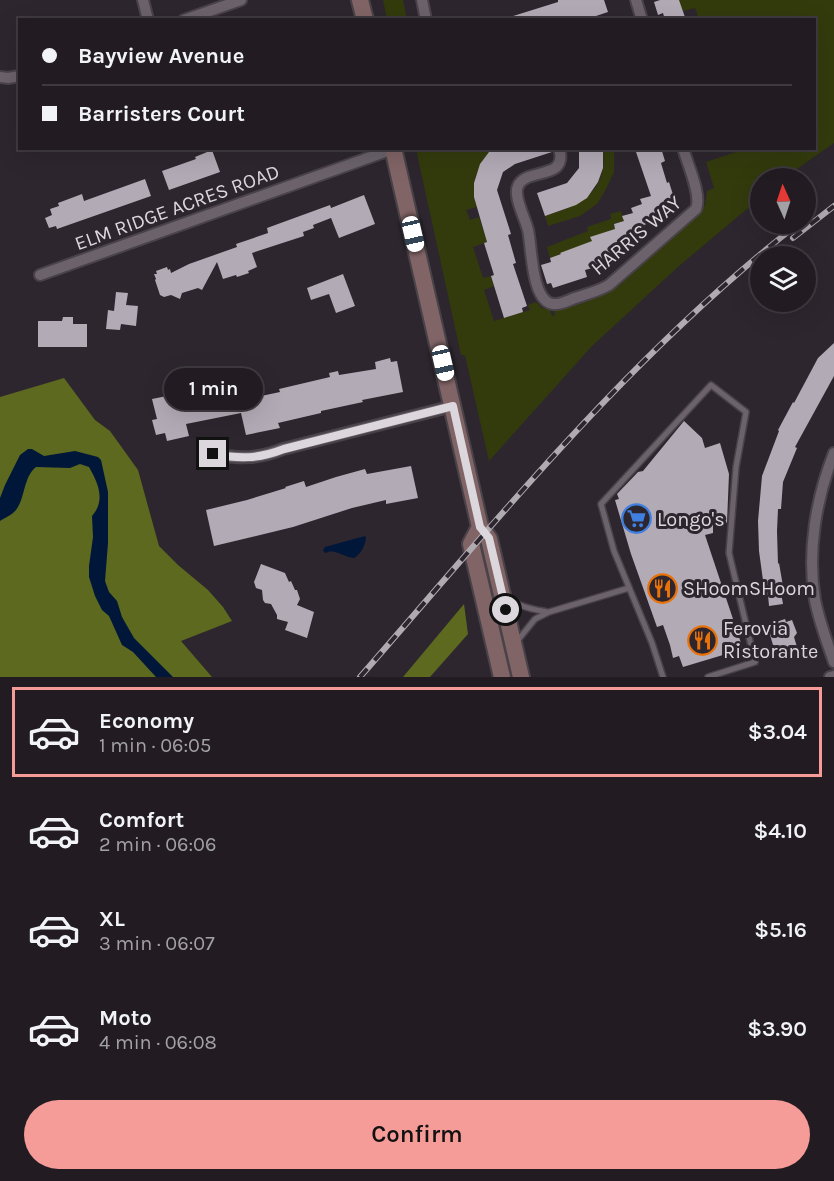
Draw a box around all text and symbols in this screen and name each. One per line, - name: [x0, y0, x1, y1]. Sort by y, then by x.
- text: Bayview Avenue: [78, 43, 244, 69]
- text: Barristers Court: [78, 101, 245, 127]
- street label: ELM RIDGE ACRES ROAD: [72, 160, 283, 255]
- north arrow: [750, 168, 816, 234]
- map controls: [750, 168, 816, 312]
- street label: HARRIS WAY: [586, 191, 686, 280]
- car: [400, 214, 426, 254]
- button: layers: [750, 246, 816, 312]
- car: [430, 343, 456, 383]
- callout: 1 min: [164, 367, 262, 409]
- text: 1 min: [189, 377, 238, 400]
- route end: [199, 440, 226, 467]
- supermarket icon: Longo's: [620, 503, 652, 535]
- place label: Longo's: [657, 508, 725, 531]
- restaurant icon: SHoomSHoom: [646, 572, 678, 604]
- place label: SHoomSHoom: [683, 577, 815, 600]
- route start: [492, 596, 519, 623]
- place label: Ferovia Ristorante: [723, 617, 818, 663]
- restaurant icon: Ferovia Ristorante: [686, 624, 718, 656]
- icon: car: [27, 705, 81, 759]
- text: Economy: [99, 708, 194, 734]
- text: $3.04: [748, 719, 807, 745]
- text: 1 min · 06:05: [99, 734, 211, 757]
- icon: car: [27, 804, 81, 858]
- text: Comfort: [99, 807, 184, 833]
- text: $4.10: [753, 818, 807, 844]
- text: 2 min · 06:06: [99, 833, 216, 856]
- icon: car: [27, 903, 81, 957]
- text: XL: [99, 906, 125, 932]
- text: $5.16: [754, 917, 807, 943]
- text: 3 min · 06:07: [99, 932, 215, 955]
- icon: car: [27, 1002, 81, 1056]
- text: Moto: [99, 1005, 152, 1031]
- text: $3.90: [747, 1016, 807, 1042]
- text: 4 min · 06:08: [99, 1031, 217, 1054]
- button: Confirm: [24, 1100, 810, 1169]

